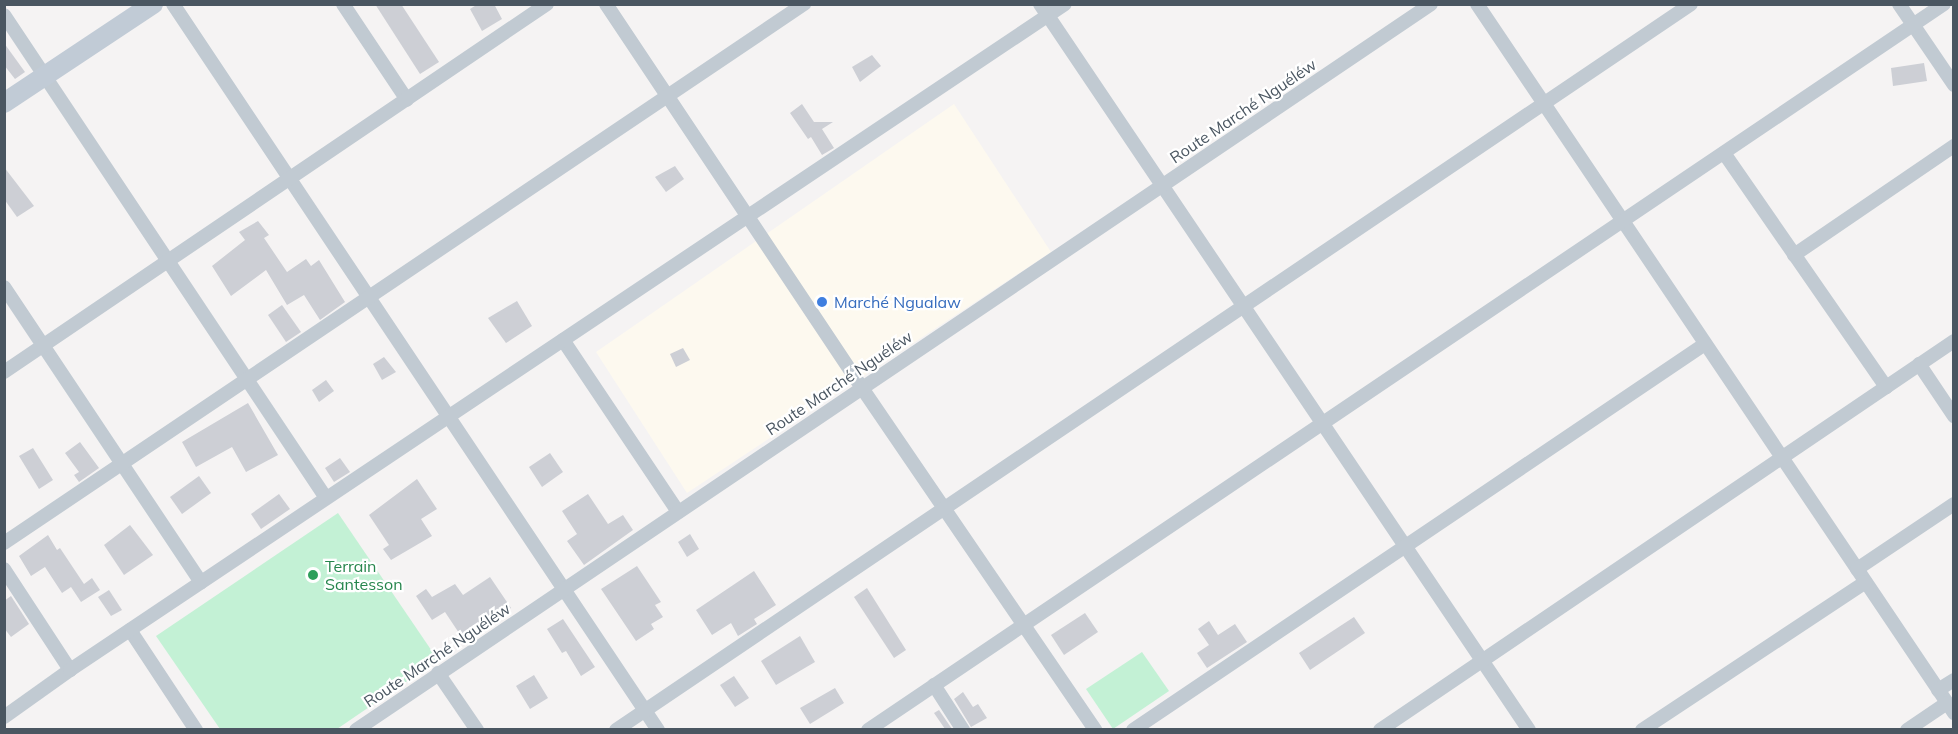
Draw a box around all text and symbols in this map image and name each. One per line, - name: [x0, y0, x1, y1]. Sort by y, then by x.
- street label: Route Marché Nguéléw: [1166, 55, 1320, 167]
- place label: Marché Ngualaw: [834, 292, 961, 312]
- marker: Marché Ngualaw: [815, 295, 829, 309]
- street label: Route Marché Nguéléw: [762, 327, 916, 439]
- place label: Terrain Santesson: [325, 556, 403, 594]
- marker: Terrain Santesson: [306, 568, 320, 582]
- street label: Route Marché Nguéléw: [360, 599, 514, 711]

